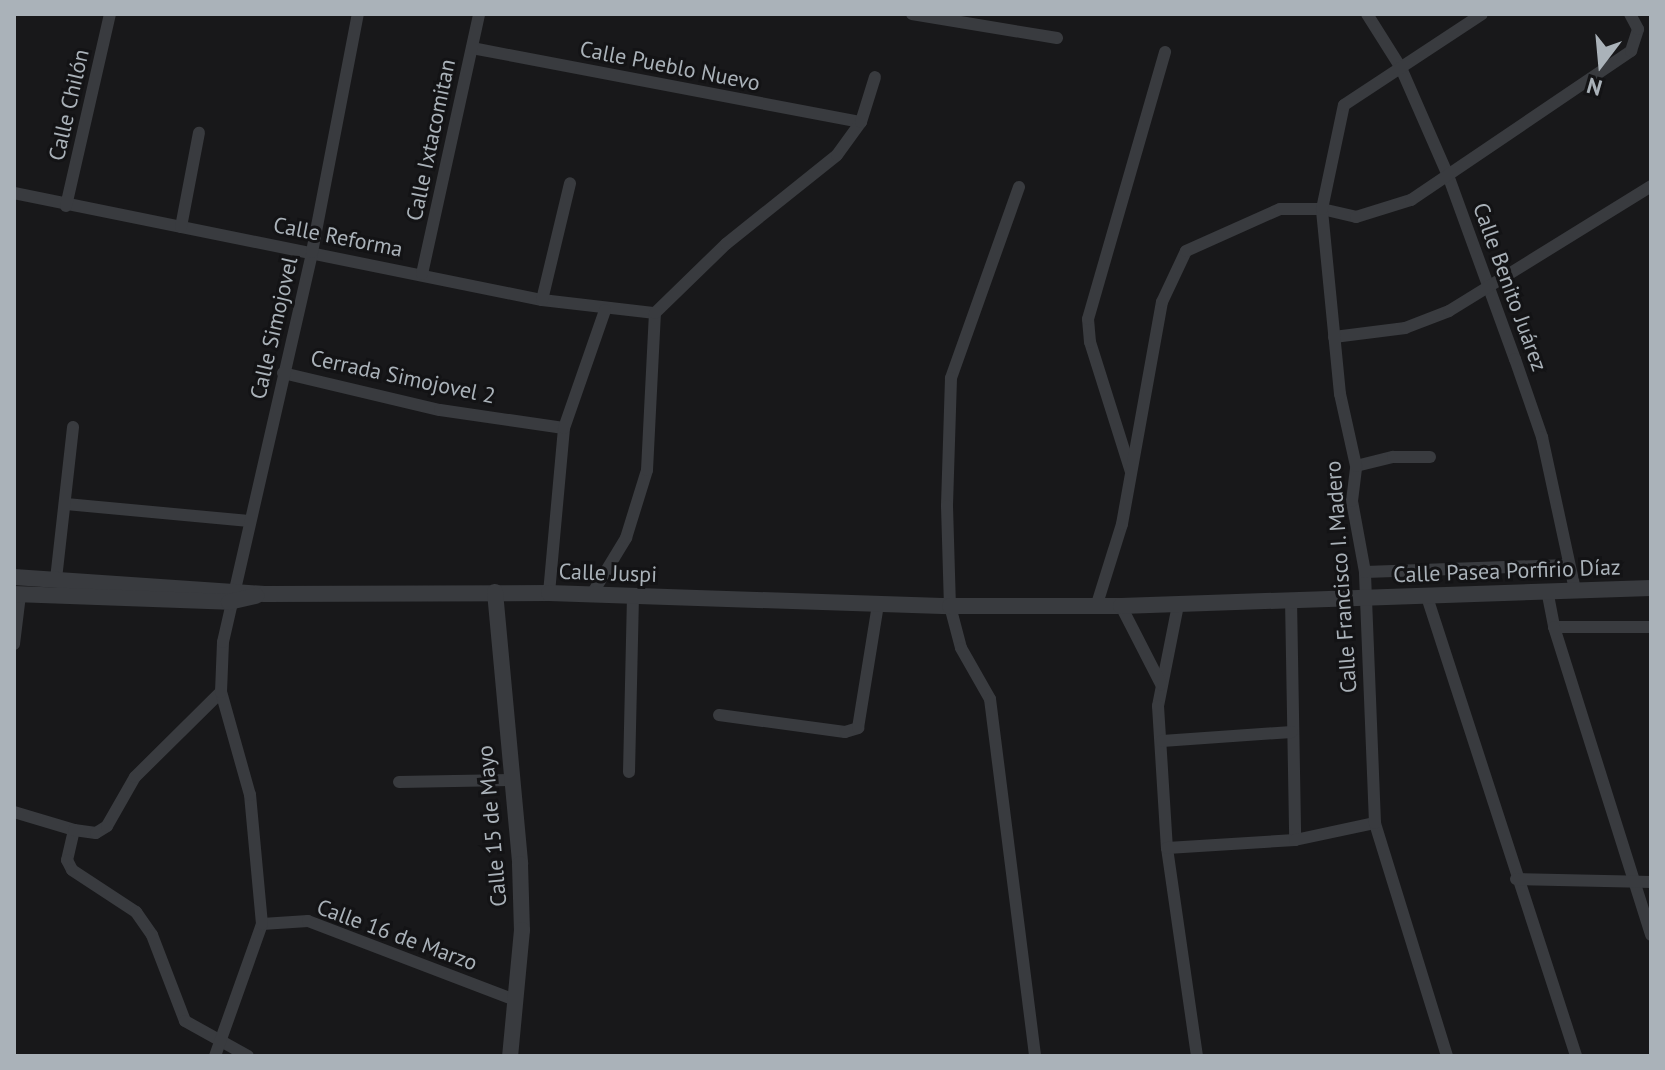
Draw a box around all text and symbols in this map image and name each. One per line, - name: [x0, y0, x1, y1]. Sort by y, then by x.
- north arrow: [1561, 24, 1641, 104]
- street label: Calle Pueblo Nuevo: [578, 36, 762, 96]
- street label: Calle Chilón: [43, 47, 95, 163]
- street label: Calle Ixtacomitan: [401, 57, 461, 223]
- text: N: [1584, 72, 1605, 103]
- street label: Calle Benito Juárez: [1467, 199, 1553, 375]
- street label: Calle Reforma: [271, 212, 405, 262]
- street label: Calle Simojovel: [245, 254, 303, 402]
- street label: Cerrada Simojovel 2: [308, 345, 498, 409]
- street label: Calle Francisco I. Madero: [1320, 459, 1362, 695]
- street label: Calle Pasea Porfirio Díaz: [1393, 554, 1621, 588]
- street label: Calle Juspi: [558, 558, 658, 588]
- street label: Calle 15 de Mayo: [472, 744, 512, 908]
- street label: Calle 16 de Marzo: [313, 894, 481, 976]

